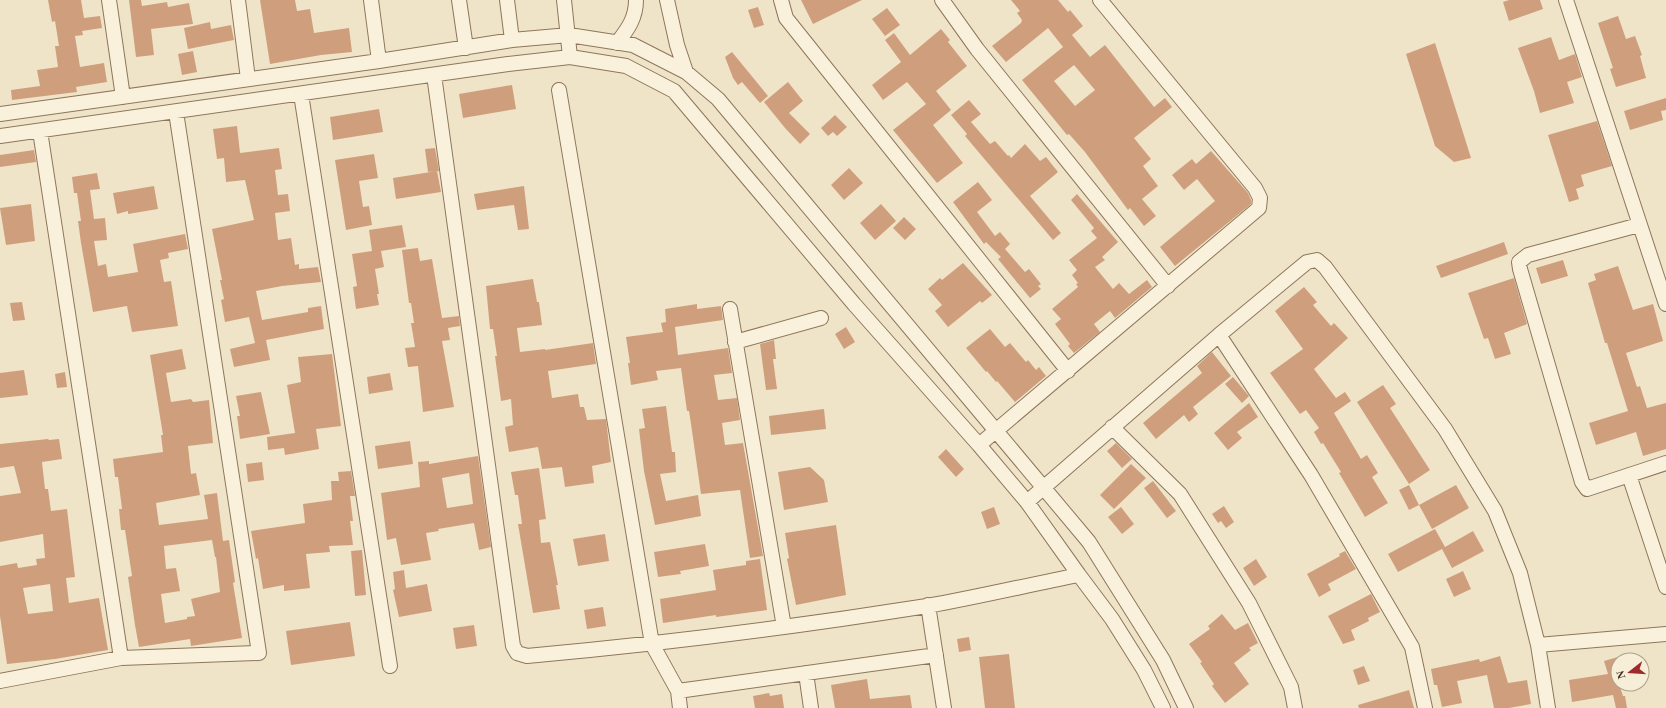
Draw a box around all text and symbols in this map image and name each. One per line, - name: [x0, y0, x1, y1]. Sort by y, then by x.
- north arrow: [1610, 652, 1650, 692]
- text: N: [1614, 669, 1627, 680]

